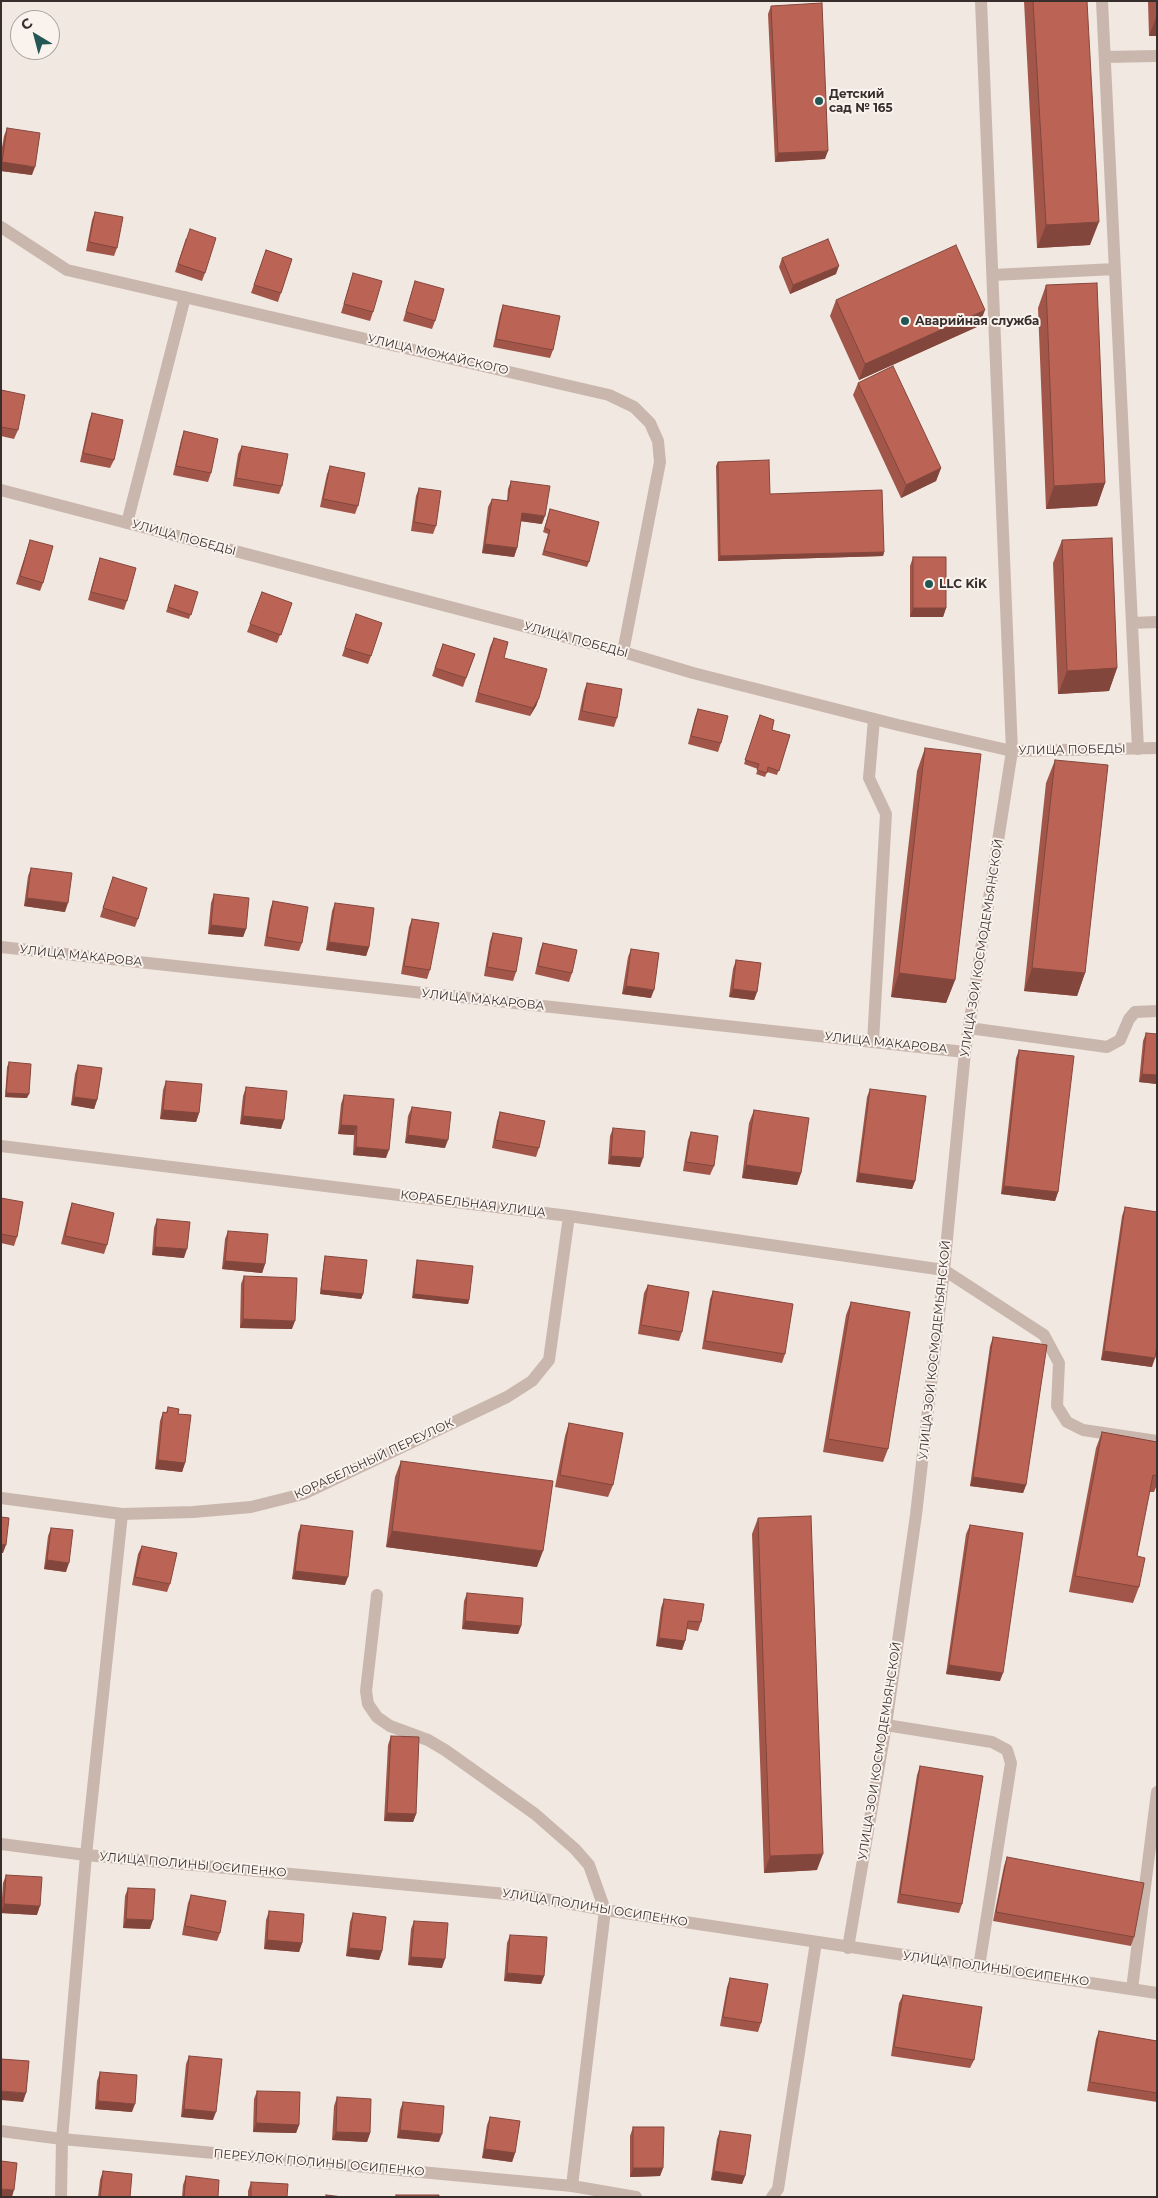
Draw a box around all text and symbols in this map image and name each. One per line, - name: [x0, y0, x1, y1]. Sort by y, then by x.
- north arrow: [10, 10, 60, 60]
- text: С: [17, 14, 36, 34]
- place label: Детский сад № 165: [829, 87, 893, 115]
- marker: Детский сад № 165: [813, 95, 825, 107]
- place label: Аварийная служба: [915, 314, 1039, 328]
- marker: Аварийная служба: [899, 315, 911, 327]
- street label: УЛИЦА МОЖАЙСКОГО: [366, 332, 510, 378]
- street label: УЛИЦА ПОБЕДЫ: [130, 517, 238, 559]
- place label: LLC KiK: [939, 577, 987, 591]
- marker: LLC KiK: [923, 578, 935, 590]
- street label: УЛИЦА ПОБЕДЫ: [522, 619, 630, 661]
- street label: УЛИЦА ПОБЕДЫ: [1018, 742, 1126, 758]
- street label: УЛИЦА ЗОИ КОСМОДЕМЬЯНСКОЙ: [958, 838, 1006, 1058]
- street label: УЛИЦА МАКАРОВА: [19, 942, 143, 970]
- street label: УЛИЦА МАКАРОВА: [421, 986, 545, 1014]
- street label: УЛИЦА МАКАРОВА: [824, 1029, 948, 1057]
- street label: КОРАБЕЛЬНАЯ УЛИЦА: [400, 1188, 546, 1220]
- street label: УЛИЦА ЗОИ КОСМОДЕМЬЯНСКОЙ: [916, 1239, 954, 1461]
- street label: КОРАБЕЛЬНЫЙ ПЕРЕУЛОК: [292, 1416, 456, 1502]
- street label: УЛИЦА ЗОИ КОСМОДЕМЬЯНСКОЙ: [856, 1641, 904, 1861]
- street label: УЛИЦА ПОЛИНЫ ОСИПЕНКО: [99, 1850, 287, 1880]
- street label: УЛИЦА ПОЛИНЫ ОСИПЕНКО: [501, 1886, 689, 1930]
- street label: УЛИЦА ПОЛИНЫ ОСИПЕНКО: [902, 1949, 1090, 1989]
- street label: ПЕРЕУЛОК ПОЛИНЫ ОСИПЕНКО: [213, 2147, 425, 2179]

